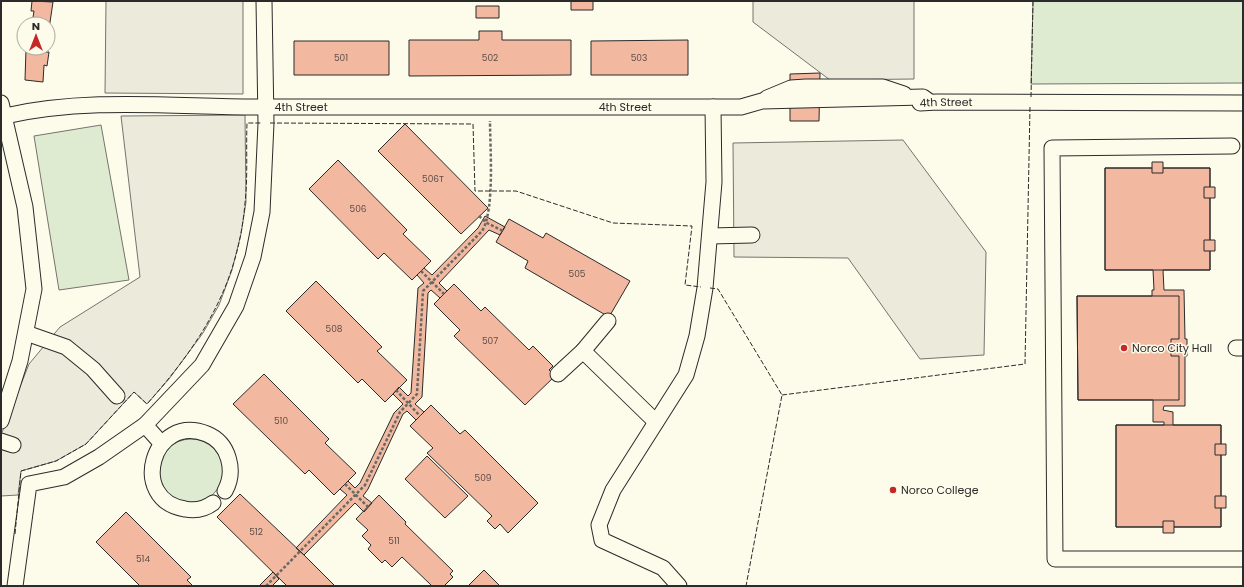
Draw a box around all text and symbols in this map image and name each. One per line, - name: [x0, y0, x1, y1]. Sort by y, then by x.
- north arrow: [16, 16, 56, 56]
- text: N: [32, 18, 40, 34]
- house number: 501: [334, 52, 348, 64]
- house number: 502: [482, 52, 498, 64]
- house number: 503: [631, 52, 647, 64]
- street label: 4th Street: [919, 94, 973, 111]
- street label: 4th Street: [275, 99, 328, 115]
- street label: 4th Street: [599, 99, 652, 115]
- house number: 506T: [422, 173, 444, 185]
- house number: 506: [349, 203, 367, 215]
- house number: 505: [569, 268, 586, 280]
- house number: 508: [326, 323, 343, 335]
- house number: 507: [482, 335, 498, 347]
- place label: Norco City Hall: [1132, 340, 1212, 356]
- marker: Norco City Hall: [1119, 343, 1129, 353]
- house number: 510: [274, 415, 288, 427]
- house number: 509: [475, 472, 492, 484]
- place label: Norco College: [901, 482, 979, 498]
- marker: Norco College: [888, 485, 898, 495]
- house number: 512: [249, 526, 263, 538]
- house number: 511: [388, 535, 400, 547]
- house number: 514: [136, 553, 150, 565]

